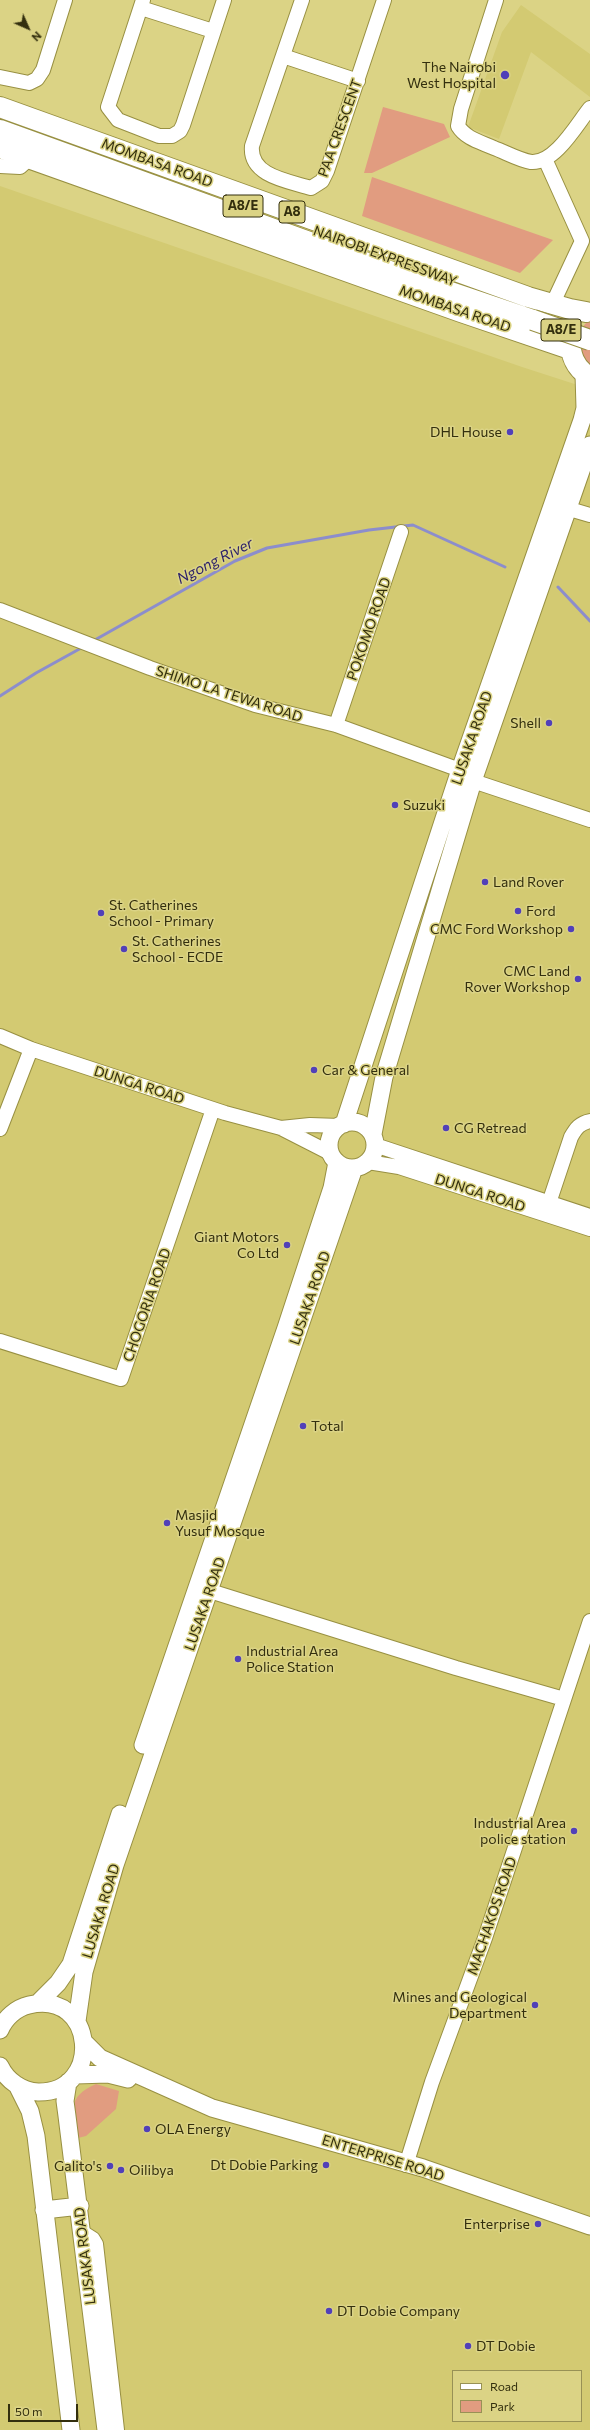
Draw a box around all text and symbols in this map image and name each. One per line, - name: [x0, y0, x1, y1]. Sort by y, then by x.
- north arrow: [8, 8, 48, 48]
- text: N: [29, 29, 44, 44]
- place label: The Nairobi West Hospital: [407, 59, 496, 92]
- marker: The Nairobi West Hospital: [499, 69, 511, 81]
- street label: PAA CRESCENT: [314, 77, 366, 179]
- street label: MOMBASA ROAD: [99, 135, 215, 191]
- road number: A8/E: [223, 195, 263, 217]
- road number: A8: [279, 201, 305, 223]
- street label: NAIROBI EXPRESSWAY: [311, 222, 459, 290]
- street label: MOMBASA ROAD: [397, 282, 513, 336]
- road number: A8/E: [541, 319, 581, 341]
- place label: DHL House: [430, 424, 502, 440]
- marker: DHL House: [505, 427, 515, 437]
- water label: Ngong River: [174, 534, 256, 588]
- street label: POKOMO ROAD: [344, 575, 394, 683]
- street label: SHIMO LA TEWA ROAD: [154, 662, 304, 726]
- street label: LUSAKA ROAD: [448, 689, 496, 787]
- place label: Shell: [510, 715, 541, 731]
- marker: Shell: [544, 718, 554, 728]
- place label: Suzuki: [403, 797, 445, 813]
- marker: Suzuki: [390, 800, 400, 810]
- place label: Land Rover: [493, 874, 564, 890]
- marker: Land Rover: [480, 877, 490, 887]
- place label: St. Catherines School - Primary: [109, 897, 214, 930]
- place label: Ford: [526, 903, 556, 919]
- marker: Ford: [513, 906, 523, 916]
- marker: St. Catherines School - Primary: [96, 908, 106, 918]
- place label: CMC Ford Workshop: [430, 921, 563, 937]
- marker: CMC Ford Workshop: [566, 924, 576, 934]
- place label: St. Catherines School - ECDE: [132, 933, 223, 966]
- marker: St. Catherines School - ECDE: [119, 944, 129, 954]
- place label: CMC Land Rover Workshop: [464, 963, 570, 996]
- marker: CMC Land Rover Workshop: [573, 974, 583, 984]
- place label: Car & General: [322, 1062, 410, 1078]
- street label: DUNGA ROAD: [92, 1063, 186, 1107]
- marker: Car & General: [309, 1065, 319, 1075]
- place label: CG Retread: [454, 1120, 527, 1136]
- marker: CG Retread: [441, 1123, 451, 1133]
- street label: DUNGA ROAD: [433, 1171, 527, 1215]
- place label: Giant Motors Co Ltd: [194, 1229, 279, 1262]
- marker: Giant Motors Co Ltd: [282, 1240, 292, 1250]
- street label: CHOGORIA ROAD: [120, 1246, 174, 1364]
- street label: LUSAKA ROAD: [286, 1249, 334, 1347]
- place label: Total: [311, 1418, 344, 1434]
- marker: Total: [298, 1421, 308, 1431]
- place label: Masjid Yusuf Mosque: [175, 1507, 265, 1540]
- marker: Masjid Yusuf Mosque: [162, 1518, 172, 1528]
- street label: LUSAKA ROAD: [181, 1555, 229, 1653]
- place label: Industrial Area Police Station: [246, 1643, 338, 1676]
- marker: Industrial Area Police Station: [233, 1654, 243, 1664]
- place label: Industrial Area police station: [474, 1815, 566, 1848]
- marker: Industrial Area police station: [569, 1826, 579, 1836]
- street label: MACHAKOS ROAD: [464, 1855, 520, 1977]
- street label: LUSAKA ROAD: [79, 1862, 123, 1960]
- place label: Mines and Geological Department: [393, 1989, 527, 2022]
- marker: Mines and Geological Department: [530, 2000, 540, 2010]
- place label: OLA Energy: [155, 2121, 231, 2137]
- marker: OLA Energy: [142, 2124, 152, 2134]
- street label: ENTERPRISE ROAD: [320, 2131, 446, 2185]
- place label: Dt Dobie Parking: [210, 2157, 318, 2173]
- place label: Galito's: [54, 2158, 102, 2174]
- marker: Dt Dobie Parking: [321, 2160, 331, 2170]
- marker: Galito's: [105, 2161, 115, 2171]
- place label: Oilibya: [129, 2162, 174, 2178]
- marker: Oilibya: [116, 2165, 126, 2175]
- street label: LUSAKA ROAD: [71, 2206, 99, 2306]
- place label: Enterprise: [464, 2216, 530, 2232]
- marker: Enterprise: [533, 2219, 543, 2229]
- place label: DT Dobie Company: [337, 2303, 460, 2319]
- marker: DT Dobie Company: [324, 2306, 334, 2316]
- place label: DT Dobie: [476, 2338, 535, 2354]
- marker: DT Dobie: [463, 2341, 473, 2351]
- legend: [452, 2370, 582, 2422]
- text: Road: [490, 2379, 518, 2393]
- scale bar: [10, 2396, 80, 2422]
- text: Park: [490, 2399, 515, 2413]
- text: 50 m: [15, 2404, 43, 2418]

